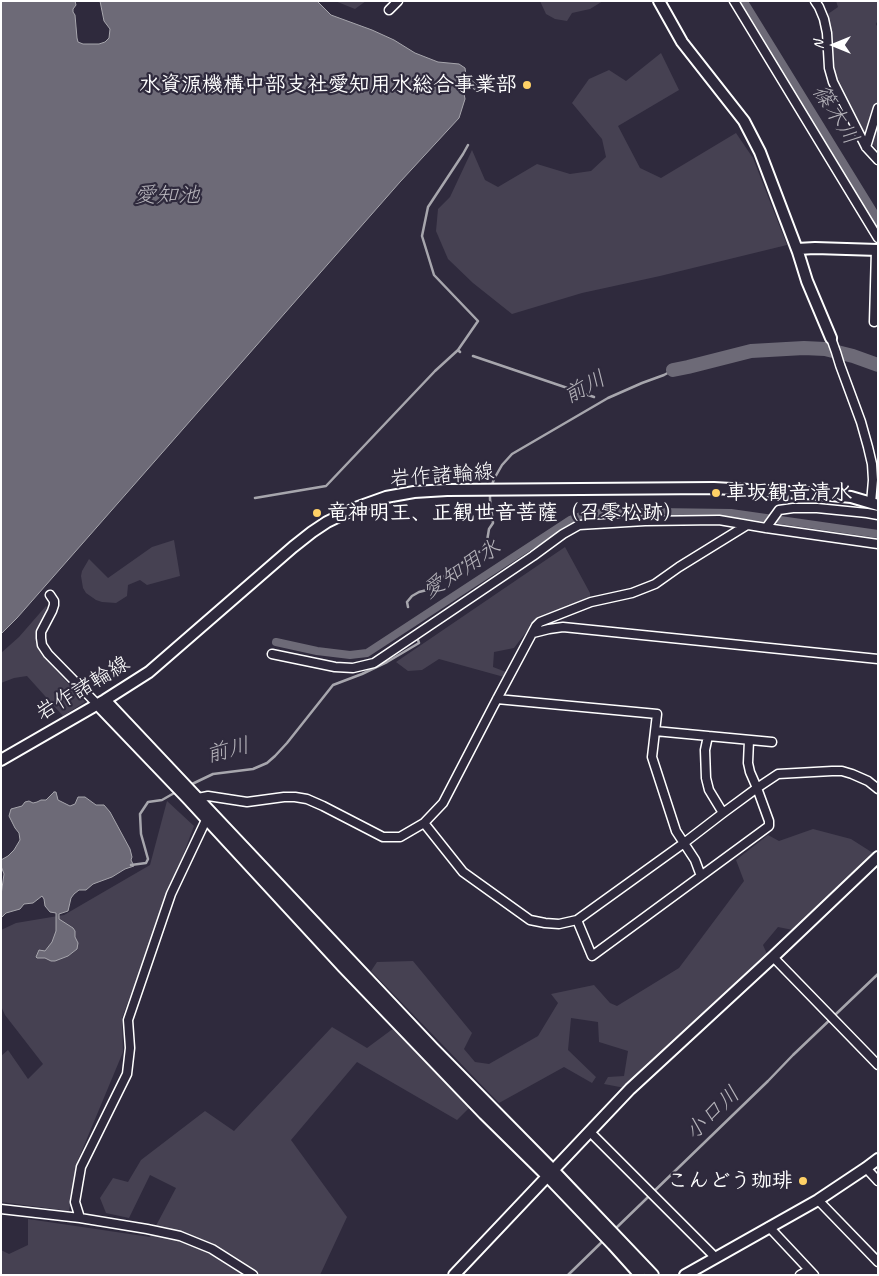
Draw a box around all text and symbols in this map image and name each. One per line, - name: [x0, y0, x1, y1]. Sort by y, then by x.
- north arrow: [809, 20, 859, 70]
- text: N: [810, 41, 827, 49]
- place label: 水資源機構中部支社愛知用水総合事業部: [139, 72, 517, 98]
- marker: 水資源機構中部支社愛知用水総合事業部: [521, 79, 533, 91]
- water label: 篠木川: [806, 80, 864, 150]
- water label: 愛知池: [134, 183, 200, 209]
- water label: 前川: [559, 366, 611, 410]
- street label: 岩作諸輪線: [389, 460, 495, 492]
- place label: 車坂観音清水: [726, 480, 852, 506]
- marker: 車坂観音清水: [710, 487, 722, 499]
- place label: 竜神明王、正観世音菩薩（召零松跡）: [327, 500, 684, 526]
- marker: 竜神明王、正観世音菩薩（召零松跡）: [311, 507, 323, 519]
- water label: 愛知用水: [418, 535, 506, 605]
- street label: 岩作諸輪線: [32, 651, 134, 727]
- water label: 前川: [203, 733, 253, 769]
- water label: 小口川: [680, 1082, 746, 1146]
- place label: こんどう珈琲: [667, 1168, 793, 1194]
- marker: こんどう珈琲: [797, 1175, 809, 1187]

